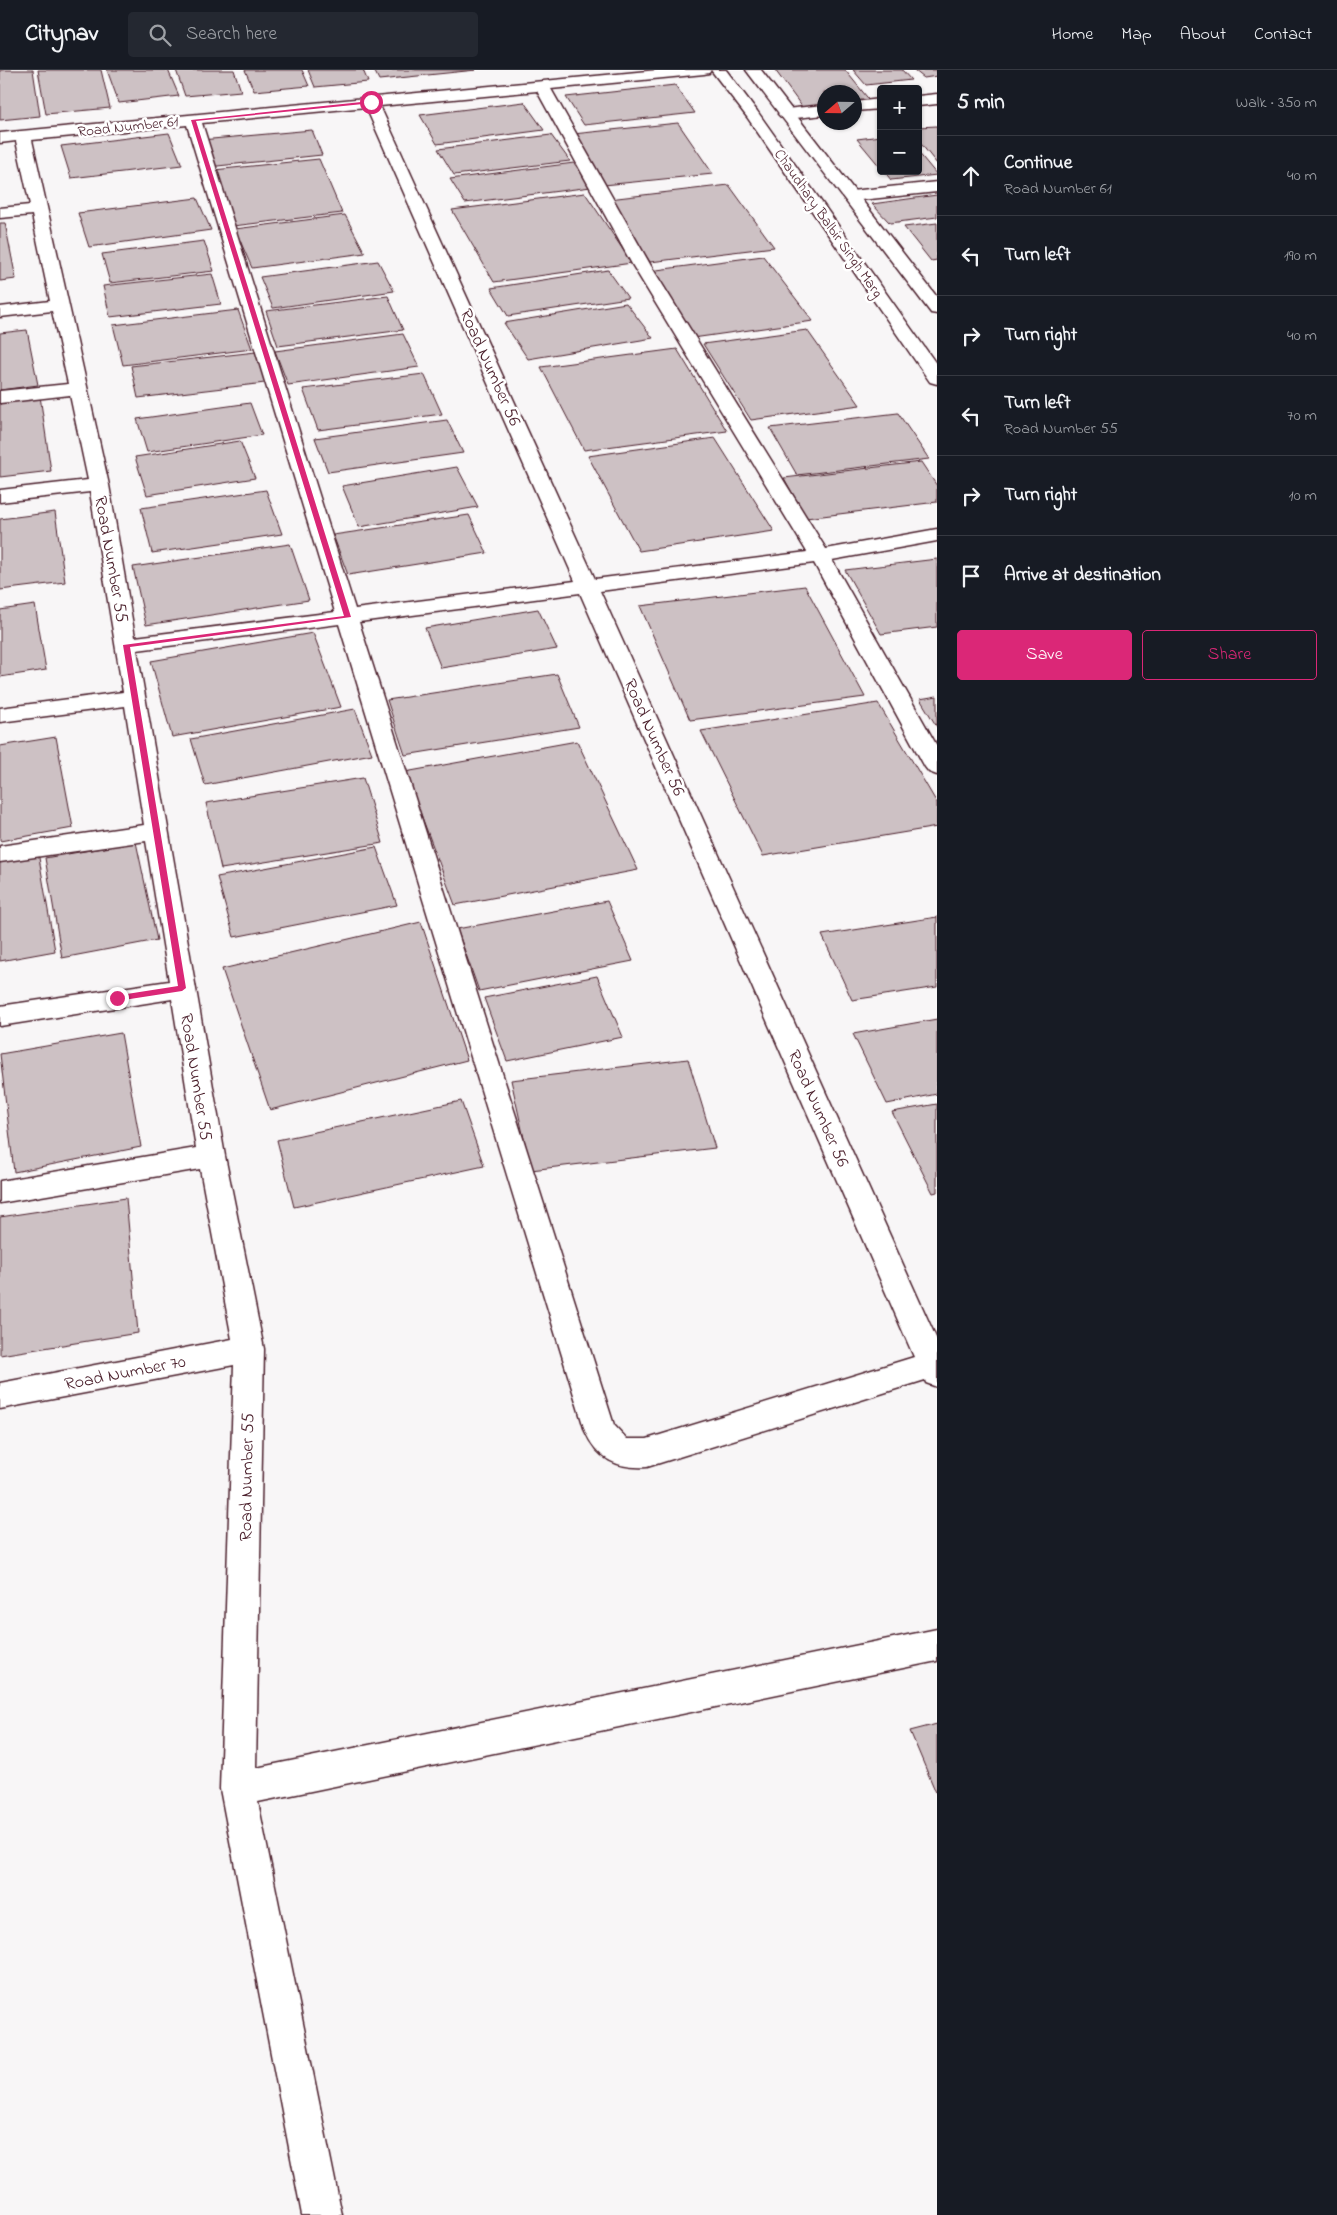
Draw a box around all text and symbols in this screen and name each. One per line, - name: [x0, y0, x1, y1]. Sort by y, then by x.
- search box: [128, 12, 478, 57]
- text: Citynav: [25, 17, 98, 52]
- icon: search: [146, 21, 174, 49]
- text: Search here: [186, 21, 277, 48]
- text: Home: [1052, 22, 1093, 48]
- text: Map: [1121, 22, 1152, 48]
- text: About: [1180, 22, 1226, 48]
- text: Contact: [1254, 22, 1312, 48]
- north arrow: [817, 85, 862, 130]
- map controls: [877, 85, 922, 175]
- button: +: [877, 85, 922, 130]
- text: 5 min: [957, 88, 1005, 118]
- route start: [360, 91, 383, 114]
- text: Walk · 350 m: [1236, 91, 1317, 115]
- street label: Road Number 61: [77, 111, 180, 143]
- button: −: [877, 130, 922, 175]
- street label: Chaudhary Balbir Singh Marg: [767, 145, 888, 303]
- text: Continue: [1004, 150, 1072, 177]
- icon: ahead: [957, 162, 985, 190]
- text: 40 m: [1287, 164, 1317, 188]
- text: Road Number 61: [1004, 177, 1112, 201]
- icon: left: [957, 242, 985, 270]
- text: Turn left: [1004, 242, 1071, 269]
- text: 190 m: [1284, 244, 1317, 268]
- street label: Road Number 56: [452, 305, 527, 431]
- icon: right: [957, 322, 985, 350]
- text: Turn right: [1004, 322, 1077, 349]
- text: 40 m: [1287, 324, 1317, 348]
- text: Turn left: [1004, 390, 1071, 417]
- icon: left: [957, 402, 985, 430]
- text: 70 m: [1287, 404, 1317, 428]
- text: Road Number 55: [1004, 417, 1118, 441]
- icon: right: [957, 482, 985, 510]
- text: Turn right: [1004, 482, 1077, 509]
- text: 10 m: [1289, 484, 1317, 508]
- street label: Road Number 55: [86, 494, 134, 625]
- icon: arrive: [957, 562, 985, 590]
- text: Arrive at destination: [1004, 562, 1161, 589]
- button: Save: [957, 630, 1132, 680]
- button: Share: [1142, 630, 1317, 680]
- street label: Road Number 56: [616, 675, 691, 801]
- route end: [106, 987, 129, 1010]
- street label: Road Number 55: [172, 1012, 218, 1143]
- street label: Road Number 56: [780, 1046, 855, 1172]
- street label: Road Number 70: [63, 1349, 188, 1398]
- street label: Road Number 55: [234, 1413, 262, 1541]

